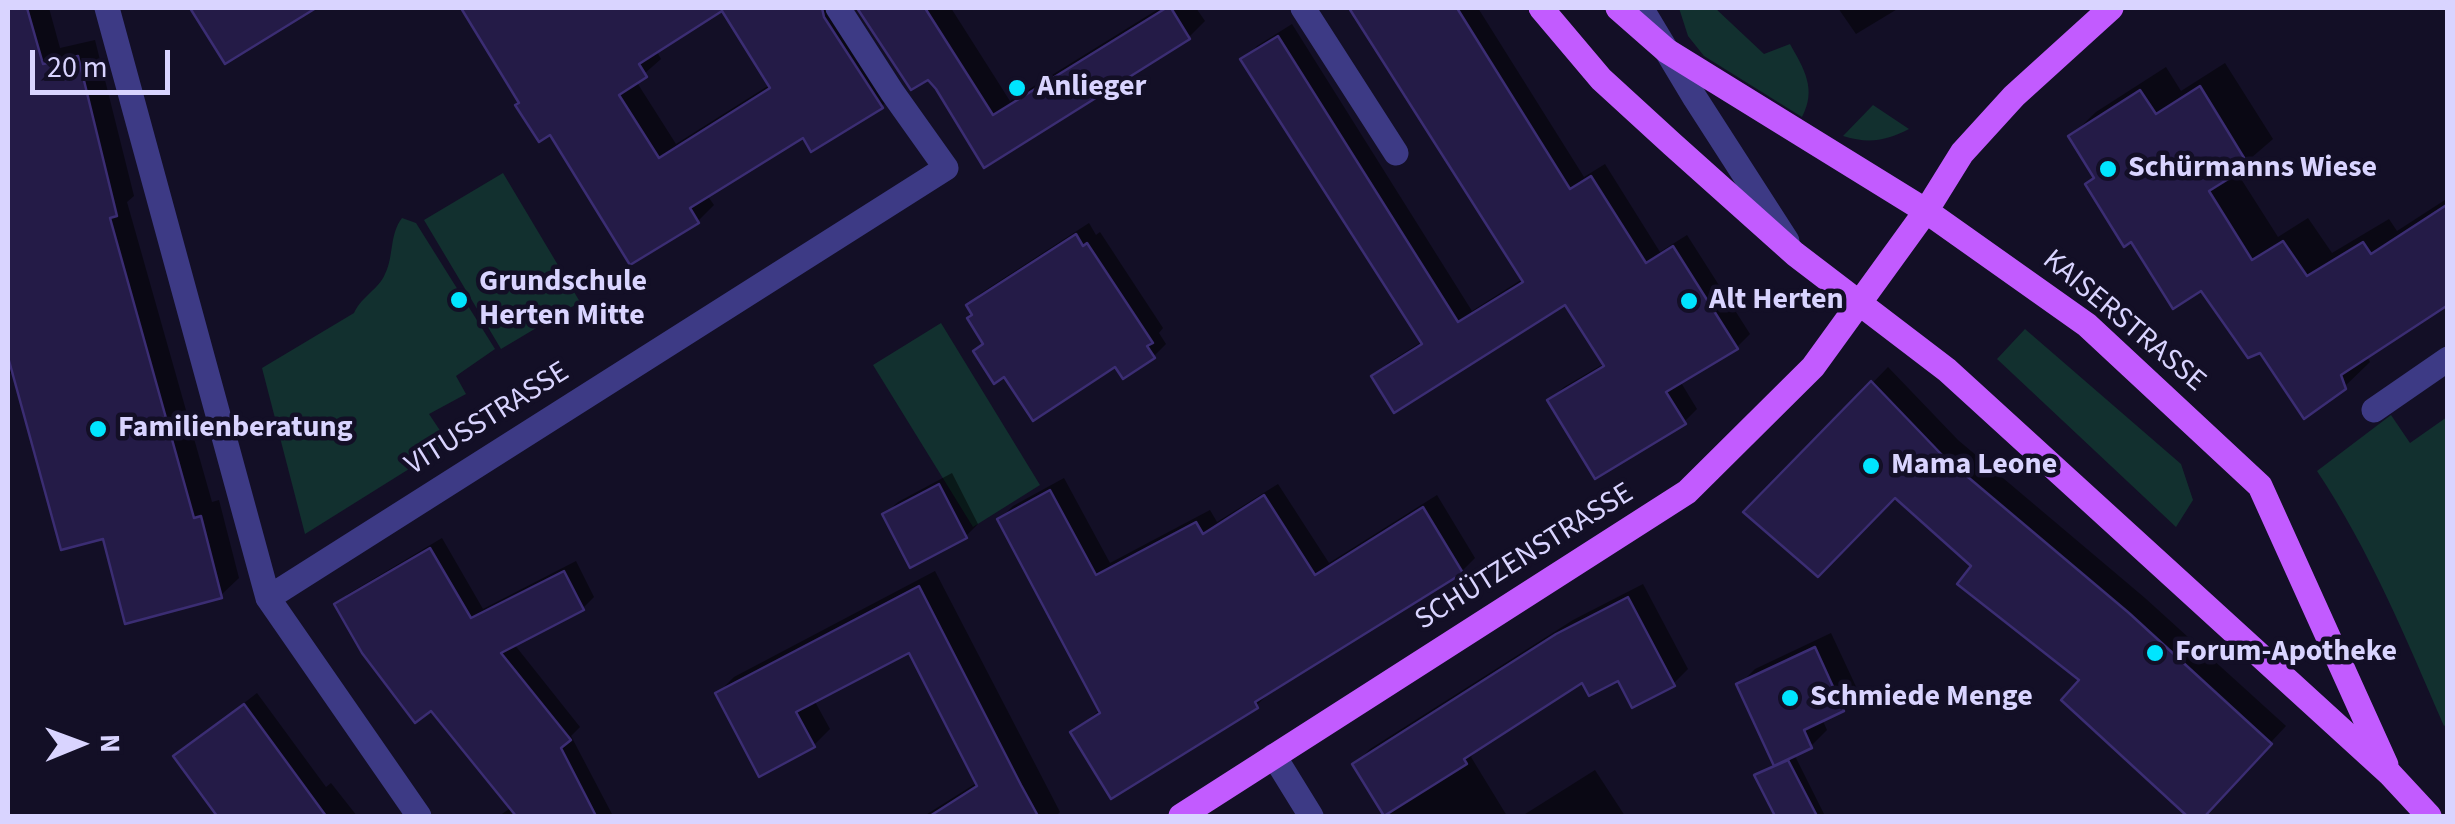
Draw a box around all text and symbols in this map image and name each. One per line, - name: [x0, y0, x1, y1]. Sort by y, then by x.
- scale bar: [35, 30, 175, 92]
- text: 20 m: [47, 46, 108, 89]
- place label: Anlieger: [1037, 70, 1146, 106]
- marker: Anlieger: [1006, 77, 1028, 99]
- place label: Schürmanns Wiese: [2128, 151, 2377, 187]
- marker: Schürmanns Wiese: [2097, 158, 2119, 180]
- street label: KAISERSTRASSE: [2034, 243, 2212, 401]
- place label: Grundschule Herten Mitte: [479, 265, 647, 336]
- place label: Alt Herten: [1709, 283, 1844, 319]
- marker: Grundschule Herten Mitte: [448, 289, 470, 311]
- marker: Alt Herten: [1678, 290, 1700, 312]
- street label: VITUSSTRASSE: [399, 355, 577, 485]
- place label: Familienberatung: [118, 411, 353, 447]
- marker: Familienberatung: [87, 418, 109, 440]
- place label: Mama Leone: [1891, 448, 2057, 484]
- marker: Mama Leone: [1860, 455, 1882, 477]
- street label: SCHÜTZENSTRASSE: [1409, 476, 1641, 640]
- place label: Forum-Apotheke: [2175, 635, 2397, 671]
- marker: Forum-Apotheke: [2144, 642, 2166, 664]
- place label: Schmiede Menge: [1810, 680, 2033, 716]
- marker: Schmiede Menge: [1779, 687, 1801, 709]
- north arrow: [30, 694, 130, 794]
- text: N: [90, 734, 130, 753]

